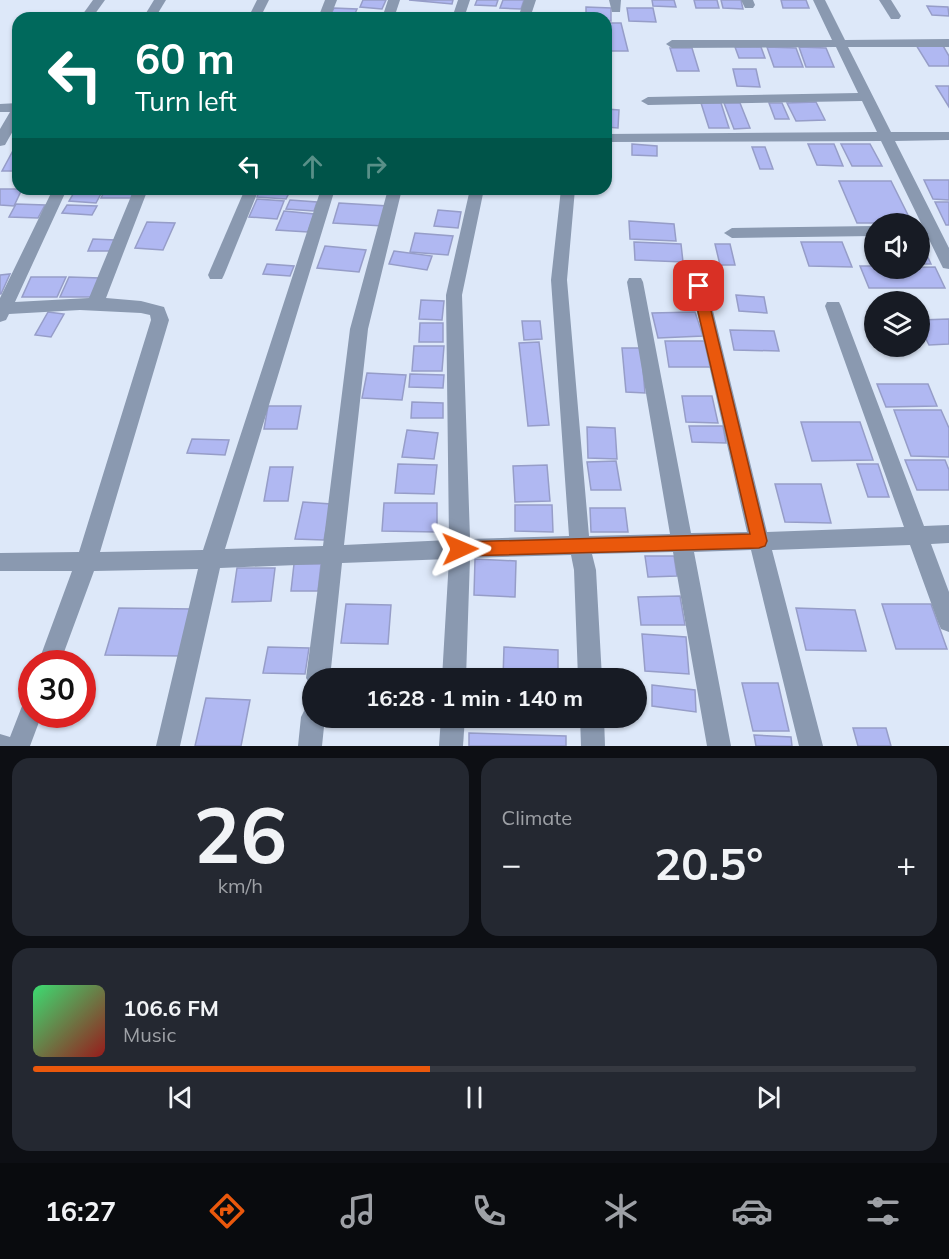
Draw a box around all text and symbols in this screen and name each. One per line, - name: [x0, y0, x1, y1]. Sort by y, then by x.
- text: 60 m: [135, 32, 235, 85]
- icon: left: [36, 36, 114, 114]
- text: Turn left: [135, 84, 237, 118]
- icon: left: [233, 150, 266, 183]
- icon: ahead: [296, 150, 329, 183]
- icon: right: [359, 150, 392, 183]
- map controls: [864, 213, 930, 357]
- button: sound: [864, 213, 930, 279]
- pin: [673, 260, 724, 311]
- icon: arrive: [682, 269, 715, 302]
- button: layers: [864, 291, 930, 357]
- position arrow: [428, 517, 492, 581]
- speed limit sign: 30: [18, 650, 96, 728]
- text: 16:28 · 1 min · 140 m: [366, 684, 583, 712]
- text: 26: [193, 785, 287, 883]
- text: Climate: [502, 805, 572, 830]
- text: 20.5°: [654, 835, 763, 891]
- text: −: [502, 843, 521, 884]
- text: +: [896, 843, 916, 884]
- text: km/h: [218, 873, 263, 898]
- text: 106.6 FM: [123, 994, 219, 1022]
- text: Music: [123, 1022, 176, 1047]
- icon: previous: [164, 1081, 197, 1114]
- icon: pause: [458, 1081, 491, 1114]
- icon: next: [752, 1081, 785, 1114]
- icon: directions: [206, 1190, 248, 1232]
- icon: music: [337, 1190, 379, 1232]
- icon: phone: [468, 1190, 510, 1232]
- icon: climate: [600, 1190, 642, 1232]
- icon: car: [731, 1190, 773, 1232]
- icon: filters: [862, 1190, 904, 1232]
- text: 16:27: [45, 1194, 116, 1228]

